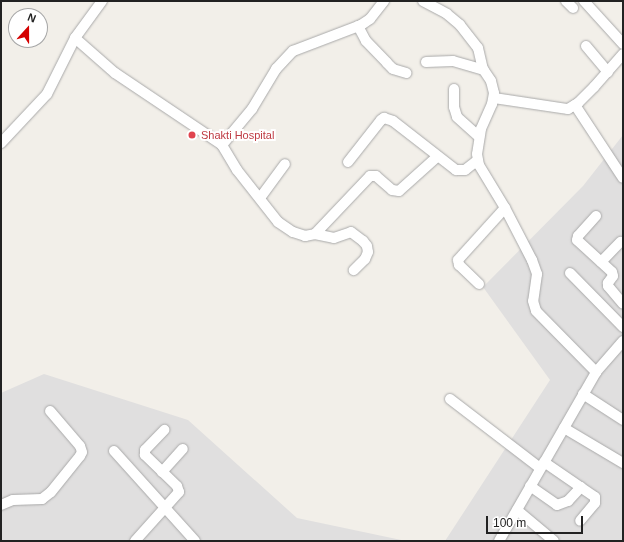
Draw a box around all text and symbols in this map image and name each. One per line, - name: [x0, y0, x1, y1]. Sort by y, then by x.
- north arrow: [8, 8, 48, 48]
- text: N: [26, 11, 38, 25]
- place label: Shakti Hospital: [201, 128, 274, 142]
- marker: Shakti Hospital: [186, 129, 198, 141]
- scale bar: [488, 508, 585, 534]
- text: 100 m: [493, 516, 526, 530]

